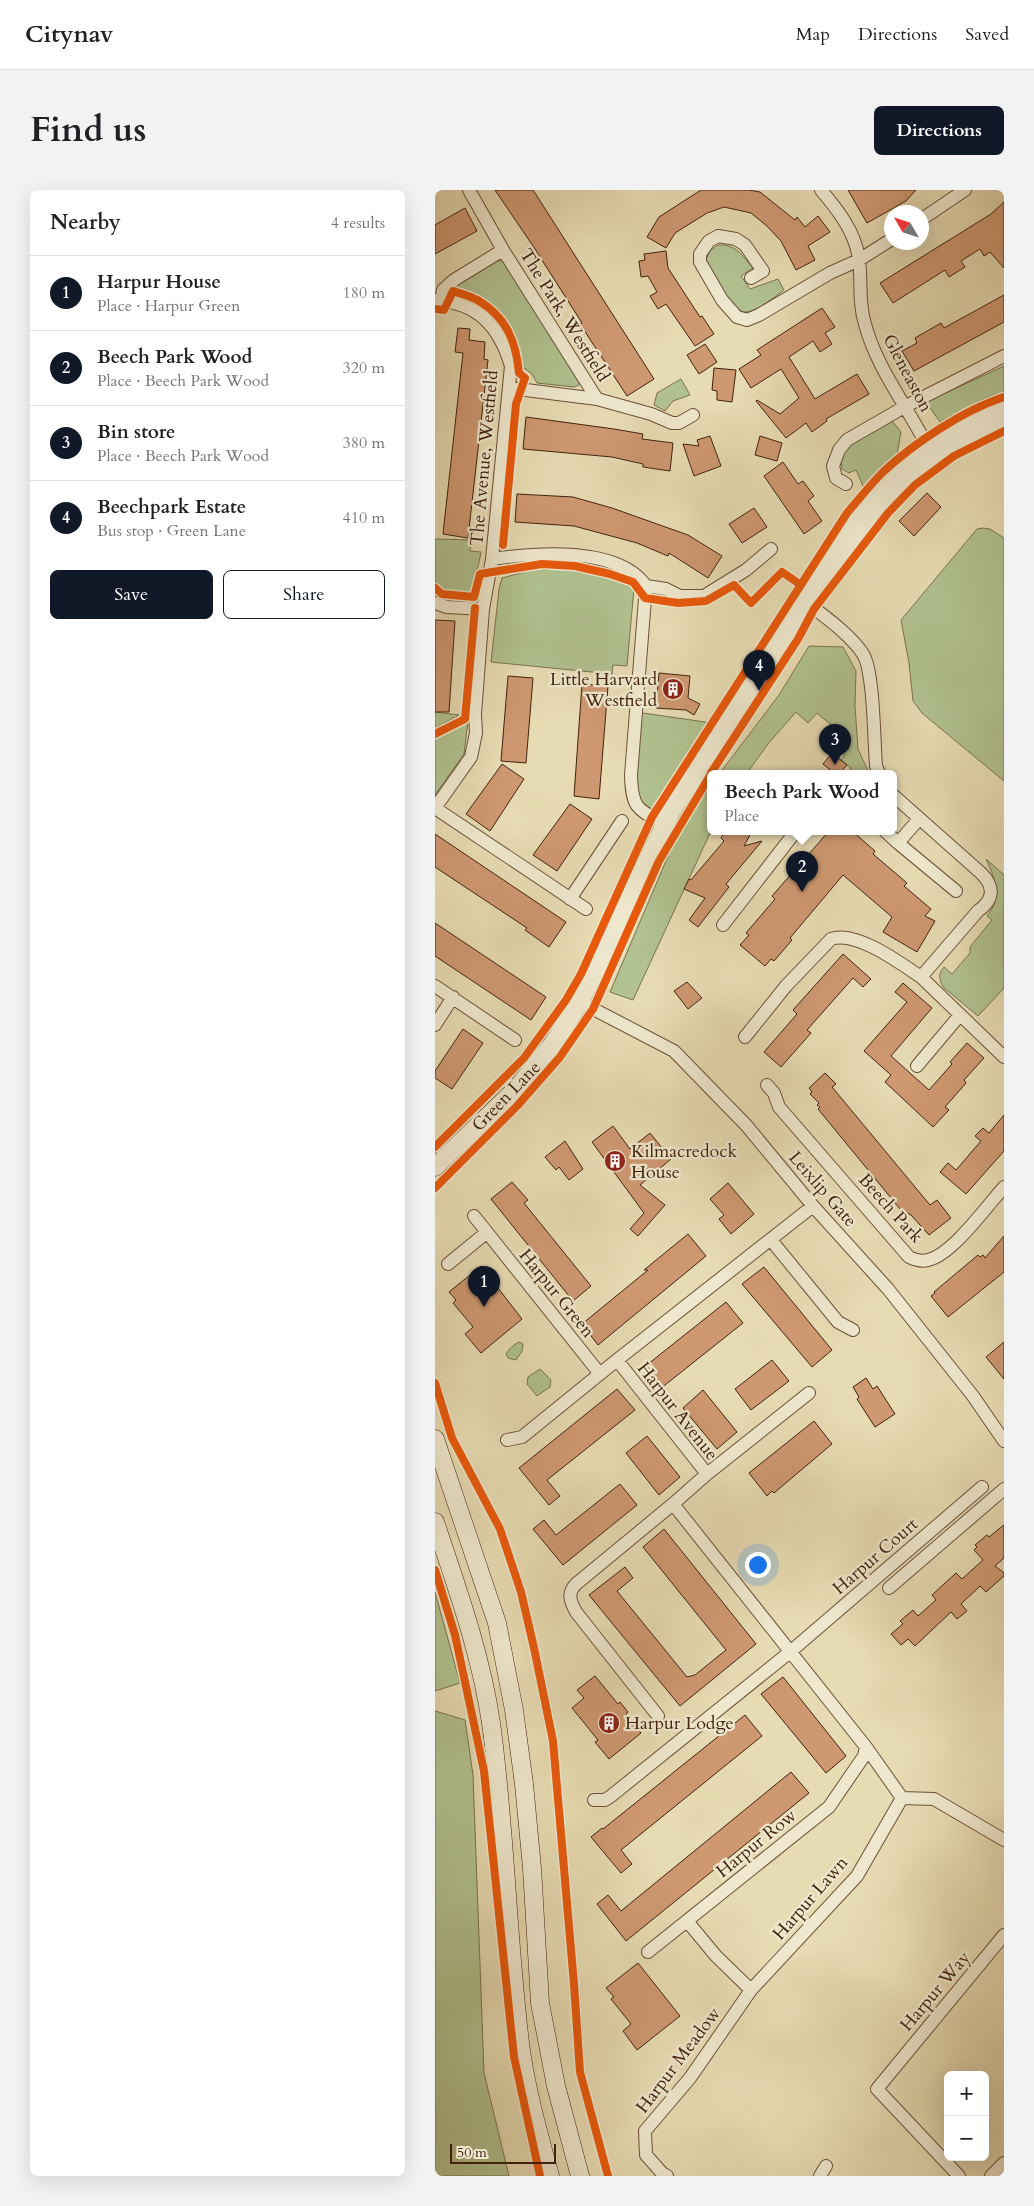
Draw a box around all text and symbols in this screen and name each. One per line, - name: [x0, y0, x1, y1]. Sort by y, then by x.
- text: Citynav: [25, 18, 113, 51]
- text: Map: [796, 22, 830, 47]
- text: Directions: [858, 22, 937, 47]
- text: Saved: [965, 22, 1009, 47]
- text: Find us: [30, 106, 146, 154]
- button: Directions: [874, 106, 1004, 155]
- north arrow: [884, 205, 929, 250]
- text: Nearby: [50, 208, 121, 237]
- text: 4 results: [331, 212, 385, 234]
- street label: The Park, Westfield: [514, 244, 616, 387]
- text: Harpur House: [97, 269, 221, 295]
- text: 1: [62, 282, 70, 304]
- text: 180 m: [343, 282, 385, 304]
- text: Place · Harpur Green: [97, 295, 240, 317]
- street label: Gleneaston: [877, 330, 939, 417]
- text: Beech Park Wood: [97, 344, 252, 370]
- text: 2: [62, 357, 70, 379]
- text: 320 m: [343, 357, 385, 379]
- street label: The Avenue, Westfield: [464, 369, 505, 547]
- text: Place · Beech Park Wood: [97, 370, 269, 392]
- text: Bin store: [97, 419, 175, 445]
- text: 3: [62, 432, 70, 454]
- text: 380 m: [343, 432, 385, 454]
- text: Place · Beech Park Wood: [97, 445, 269, 467]
- text: Beechpark Estate: [97, 494, 246, 520]
- text: 4: [62, 507, 70, 529]
- text: 410 m: [343, 507, 385, 529]
- text: Bus stop · Green Lane: [97, 520, 246, 542]
- button: Save: [50, 570, 213, 619]
- button: Share: [223, 570, 385, 619]
- pin: 4: [743, 650, 775, 691]
- place label: Little Harvard Westfield: [550, 667, 657, 713]
- building icon: Little Harvard Westfield: [661, 677, 685, 701]
- pin: 3: [819, 724, 851, 765]
- popup: [707, 770, 897, 835]
- text: Beech Park Wood: [724, 779, 880, 805]
- text: Place: [724, 805, 759, 827]
- pin: 2: [786, 851, 818, 892]
- street label: Green Lane: [466, 1056, 546, 1137]
- place label: Kilmacredock House: [631, 1139, 738, 1185]
- street label: Leixlip Gate: [783, 1146, 863, 1233]
- building icon: Kilmacredock House: [603, 1149, 627, 1173]
- street label: Beech Park: [853, 1168, 929, 1249]
- street label: Harpur Green: [513, 1244, 601, 1344]
- pin: 1: [468, 1266, 500, 1307]
- street label: Harpur Avenue: [631, 1357, 724, 1466]
- street label: Harpur Court: [827, 1512, 924, 1601]
- your location: [745, 1552, 771, 1578]
- building icon: Harpur Lodge: [597, 1711, 621, 1735]
- place label: Harpur Lodge: [625, 1711, 734, 1736]
- street label: Harpur Row: [711, 1803, 802, 1884]
- street label: Harpur Lawn: [767, 1850, 854, 1946]
- street label: Harpur Way: [894, 1946, 977, 2037]
- street label: Harpur Meadow: [630, 2002, 727, 2118]
- map controls: [944, 2071, 989, 2161]
- button: +: [944, 2071, 989, 2116]
- button: −: [944, 2116, 989, 2161]
- scale bar: [450, 2141, 556, 2164]
- text: 50 m: [457, 2143, 487, 2162]

